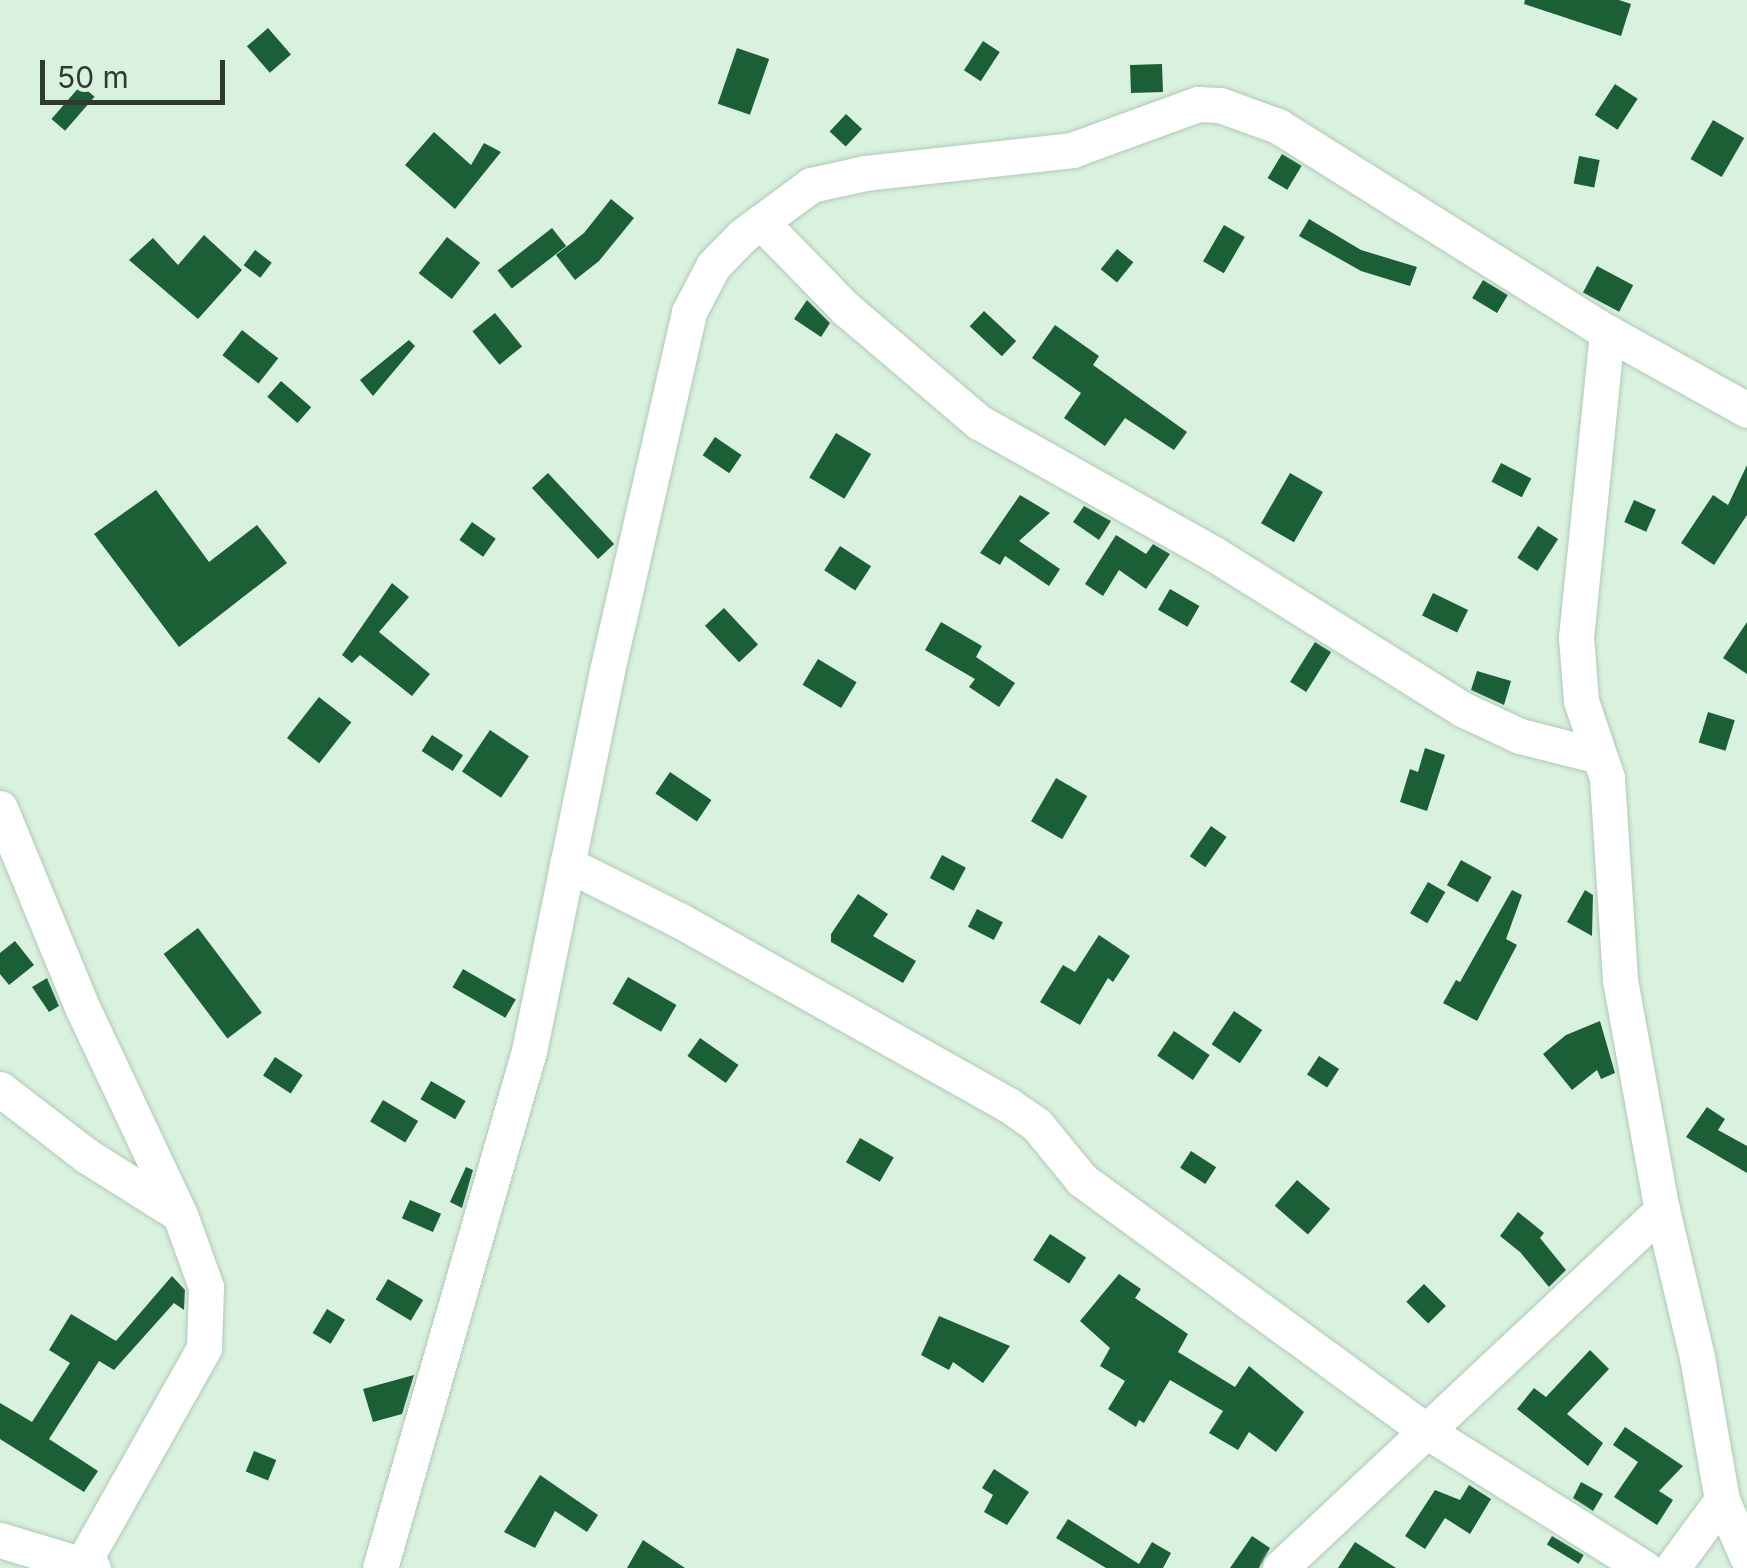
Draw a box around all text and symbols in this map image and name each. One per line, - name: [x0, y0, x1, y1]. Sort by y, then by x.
- scale bar: [45, 40, 230, 102]
- text: 50 m: [57, 59, 129, 95]

